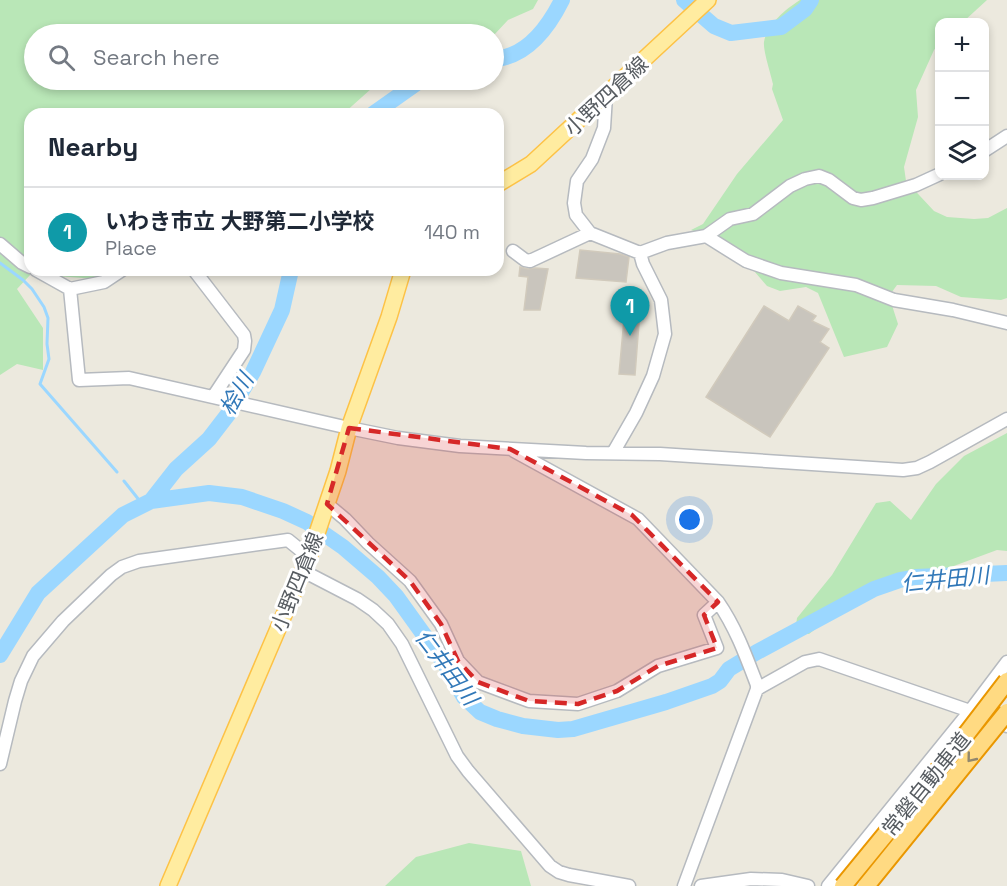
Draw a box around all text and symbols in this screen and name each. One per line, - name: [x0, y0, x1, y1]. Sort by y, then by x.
- map controls: [935, 18, 989, 180]
- button: +: [935, 18, 989, 72]
- search box: [24, 24, 504, 90]
- icon: search: [45, 41, 78, 74]
- text: Search here: [93, 43, 220, 71]
- street label: 小野四倉線: [558, 50, 654, 142]
- button: −: [935, 72, 989, 126]
- button: layers: [935, 126, 989, 180]
- text: Nearby: [48, 130, 138, 164]
- text: いわき市立 大野第二小学校: [105, 207, 375, 235]
- text: 1: [63, 219, 72, 245]
- text: 140 m: [424, 219, 480, 245]
- text: Place: [105, 235, 157, 261]
- pin: 1: [610, 286, 650, 336]
- water label: 桧川: [213, 366, 260, 420]
- your location: [675, 505, 704, 534]
- street label: 小野四倉線: [265, 528, 329, 636]
- water label: 仁井田川: [900, 560, 992, 598]
- water label: 仁井田川: [409, 623, 486, 712]
- street label: 常磐自動車道: [876, 727, 976, 841]
- one-way arrow: [967, 751, 978, 762]

